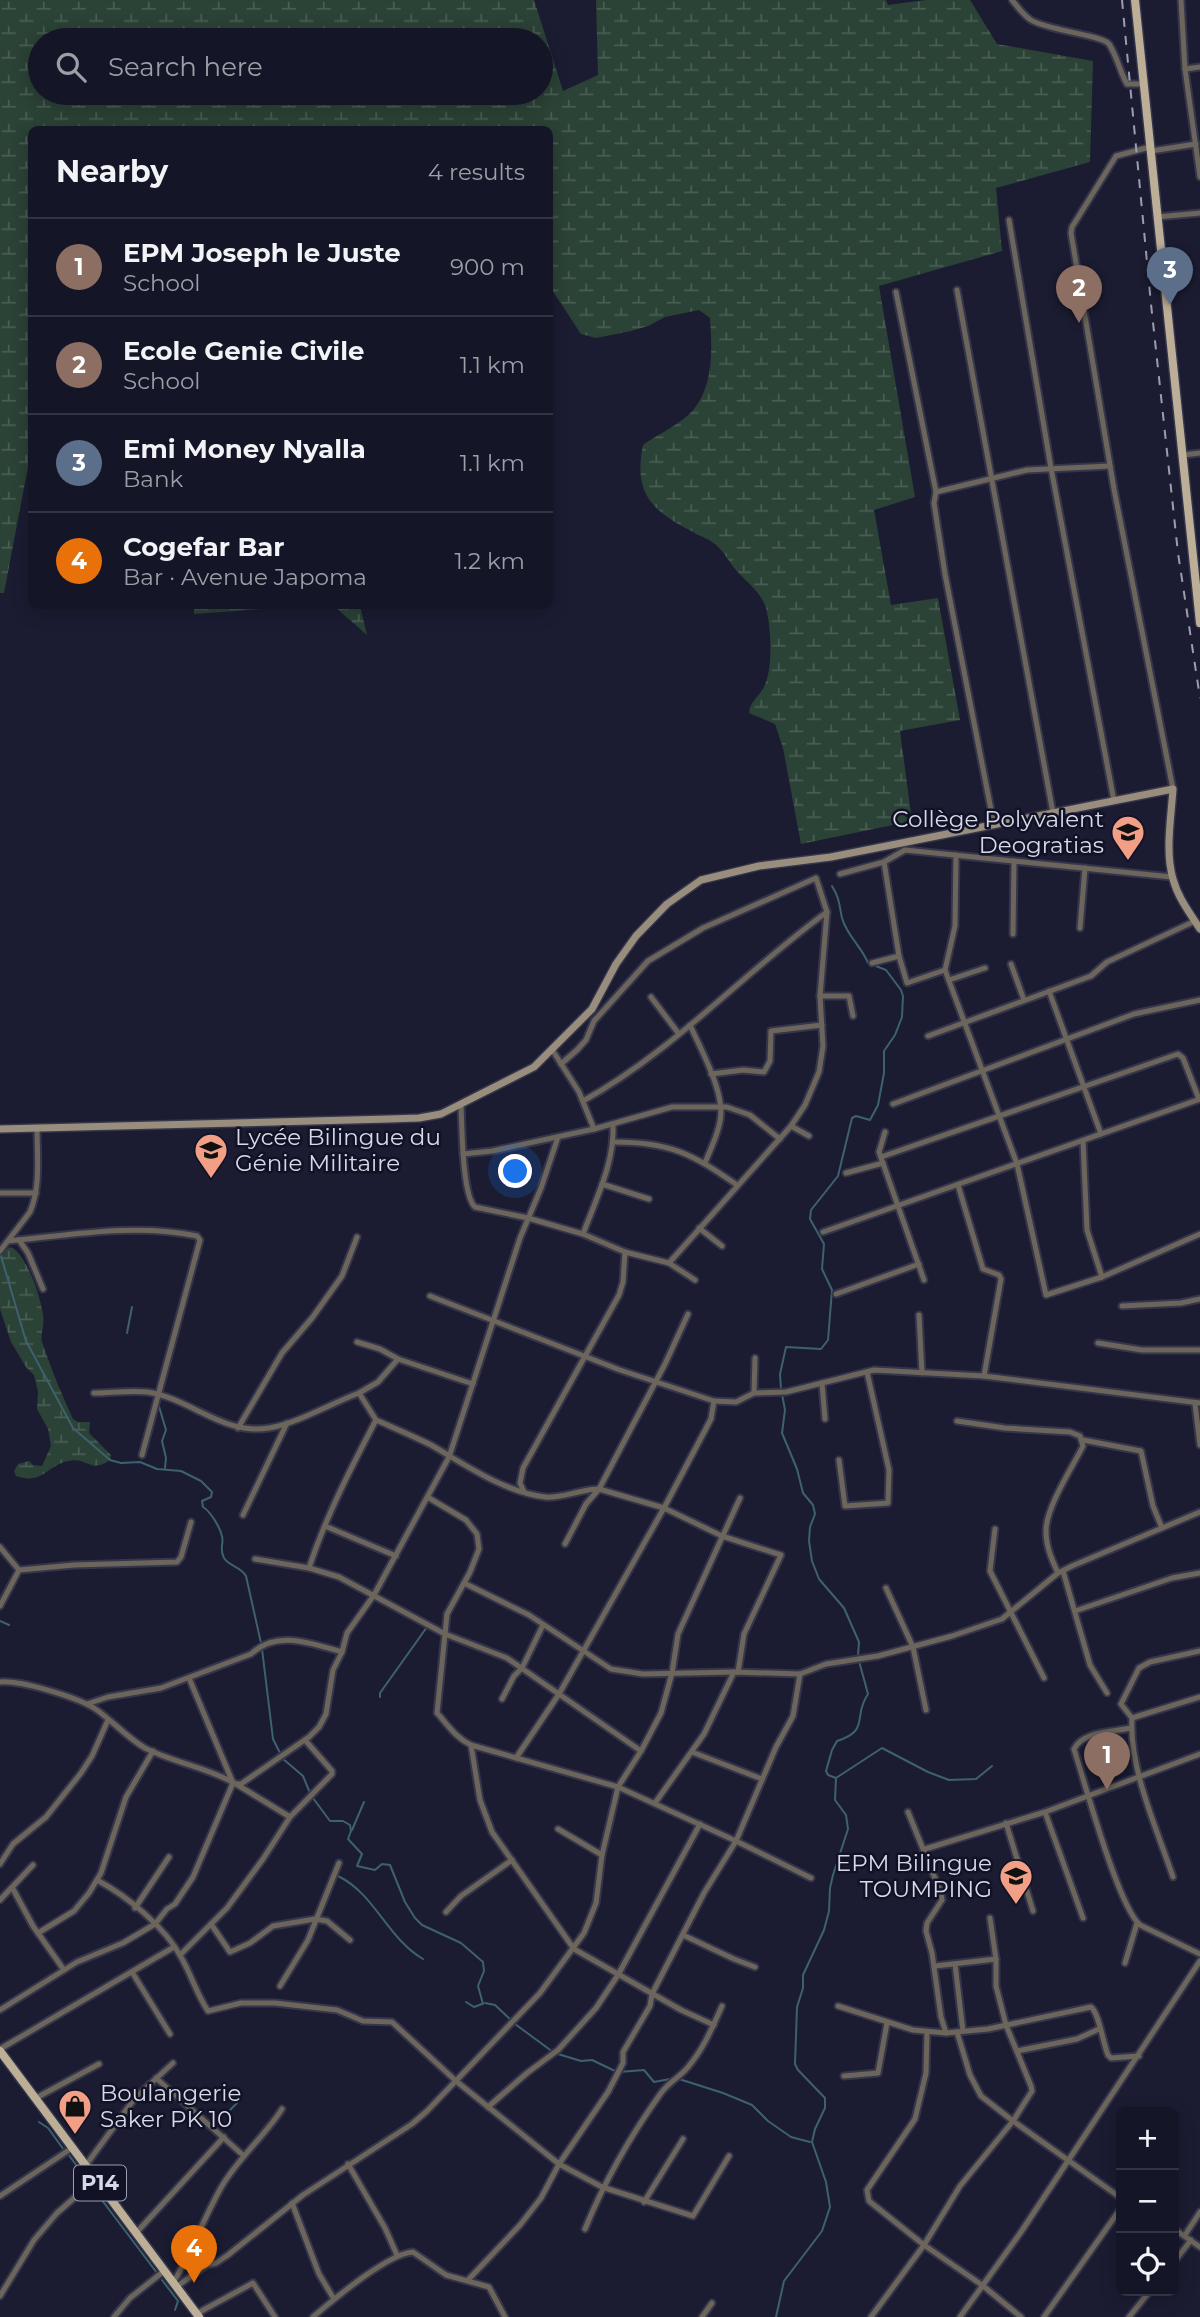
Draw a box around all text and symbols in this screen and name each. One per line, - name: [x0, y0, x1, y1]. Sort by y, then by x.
- search box: [28, 28, 553, 105]
- icon: search: [52, 48, 90, 86]
- text: Search here: [108, 51, 263, 83]
- text: Nearby: [56, 153, 168, 190]
- text: 4 results: [428, 158, 525, 186]
- text: EPM Joseph le Juste: [123, 237, 401, 269]
- pin: 3: [1147, 247, 1193, 305]
- text: 1: [74, 253, 84, 281]
- text: 900 m: [450, 253, 525, 281]
- pin: 2: [1056, 265, 1102, 323]
- text: School: [123, 269, 201, 297]
- text: Ecole Genie Civile: [123, 335, 364, 367]
- text: 2: [72, 351, 86, 379]
- text: 1.1 km: [460, 351, 525, 379]
- text: School: [123, 367, 201, 395]
- text: Emi Money Nyalla: [123, 433, 366, 465]
- text: 3: [72, 449, 86, 477]
- text: 1.1 km: [460, 449, 525, 477]
- text: Bank: [123, 465, 183, 493]
- text: Cogefar Bar: [123, 531, 285, 563]
- text: 4: [71, 547, 87, 575]
- text: 1.2 km: [455, 547, 525, 575]
- text: Bar · Avenue Japoma: [123, 563, 367, 591]
- place label: Collège Polyvalent Deogratias: [892, 805, 1104, 859]
- school or university icon: Collège Polyvalent Deogratias: [1109, 813, 1147, 862]
- place label: Lycée Bilingue du Génie Militaire: [235, 1123, 441, 1177]
- school or university icon: Lycée Bilingue du Génie Militaire: [192, 1131, 230, 1180]
- your location: [498, 1154, 532, 1188]
- pin: 1: [1084, 1732, 1130, 1790]
- place label: EPM Bilingue TOUMPING: [836, 1849, 992, 1903]
- school or university icon: EPM Bilingue TOUMPING: [997, 1857, 1035, 1906]
- place label: Boulangerie Saker PK 10: [100, 2079, 241, 2133]
- shop icon: Boulangerie Saker PK 10: [56, 2087, 94, 2136]
- map controls: [1116, 2107, 1179, 2296]
- button: +: [1116, 2107, 1179, 2170]
- road number: P14: [74, 2166, 126, 2200]
- button: −: [1116, 2170, 1179, 2233]
- pin: 4: [171, 2225, 217, 2283]
- button: locate: [1116, 2233, 1179, 2296]

